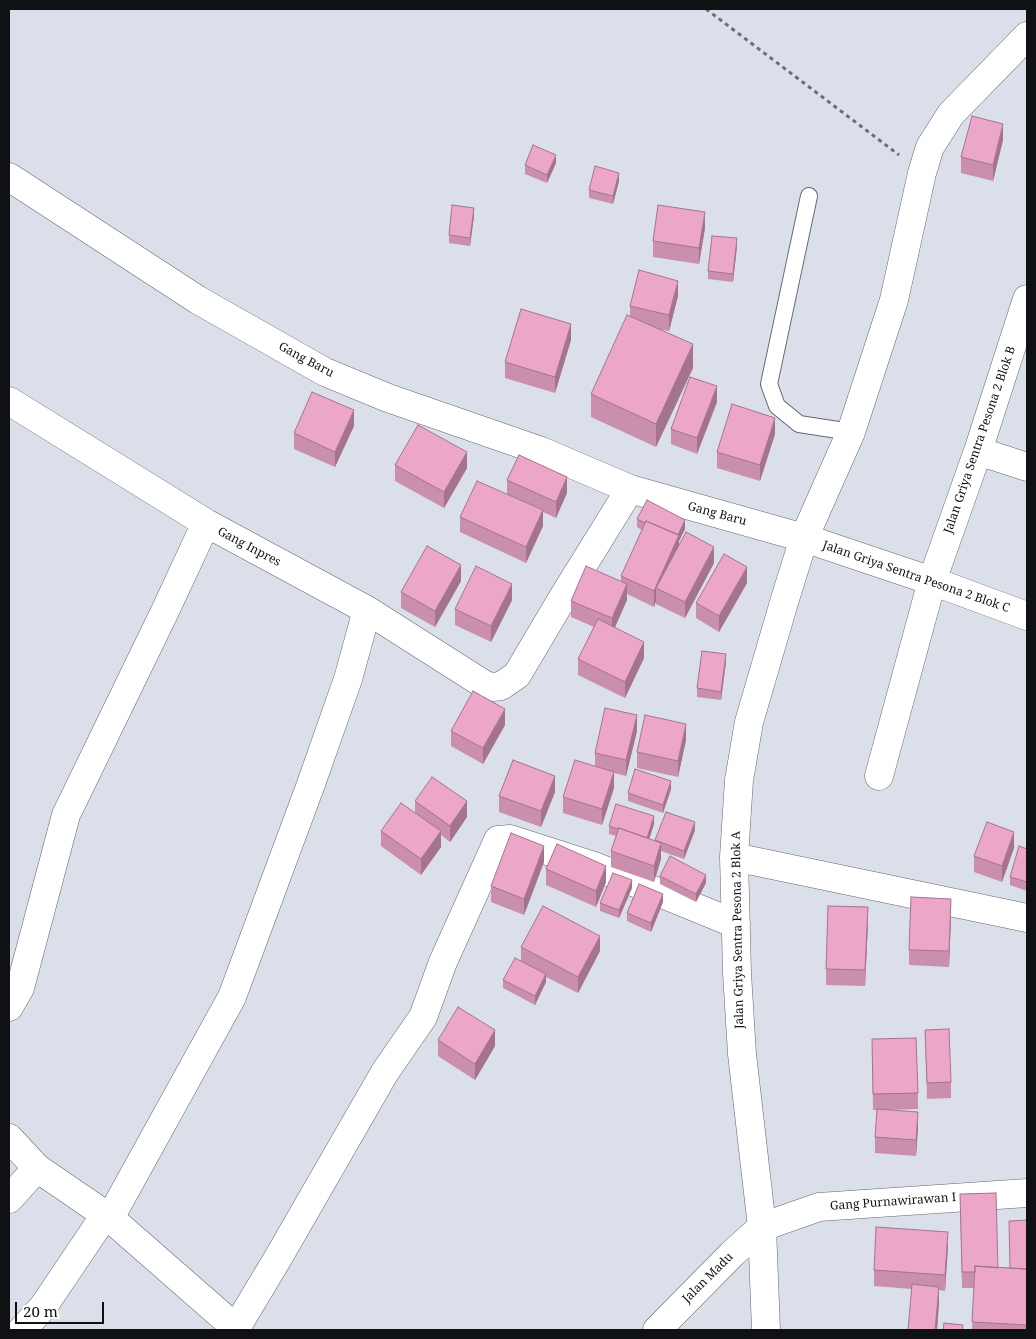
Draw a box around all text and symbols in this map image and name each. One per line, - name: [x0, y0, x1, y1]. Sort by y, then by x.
- street label: Gang Baru: [276, 339, 336, 381]
- street label: Jalan Griya Sentra Pesona 2 Blok B: [941, 344, 1019, 536]
- street label: Gang Baru: [686, 499, 748, 529]
- street label: Gang Inpres: [215, 524, 283, 570]
- street label: Jalan Griya Sentra Pesona 2 Blok C: [821, 538, 1011, 616]
- street label: Jalan Griya Sentra Pesona 2 Blok A: [729, 831, 747, 1029]
- street label: Gang Purnawirawan I: [829, 1190, 957, 1214]
- street label: Jalan Madu: [680, 1250, 736, 1306]
- scale bar: [18, 1292, 106, 1324]
- text: 20 m: [23, 1301, 58, 1321]

